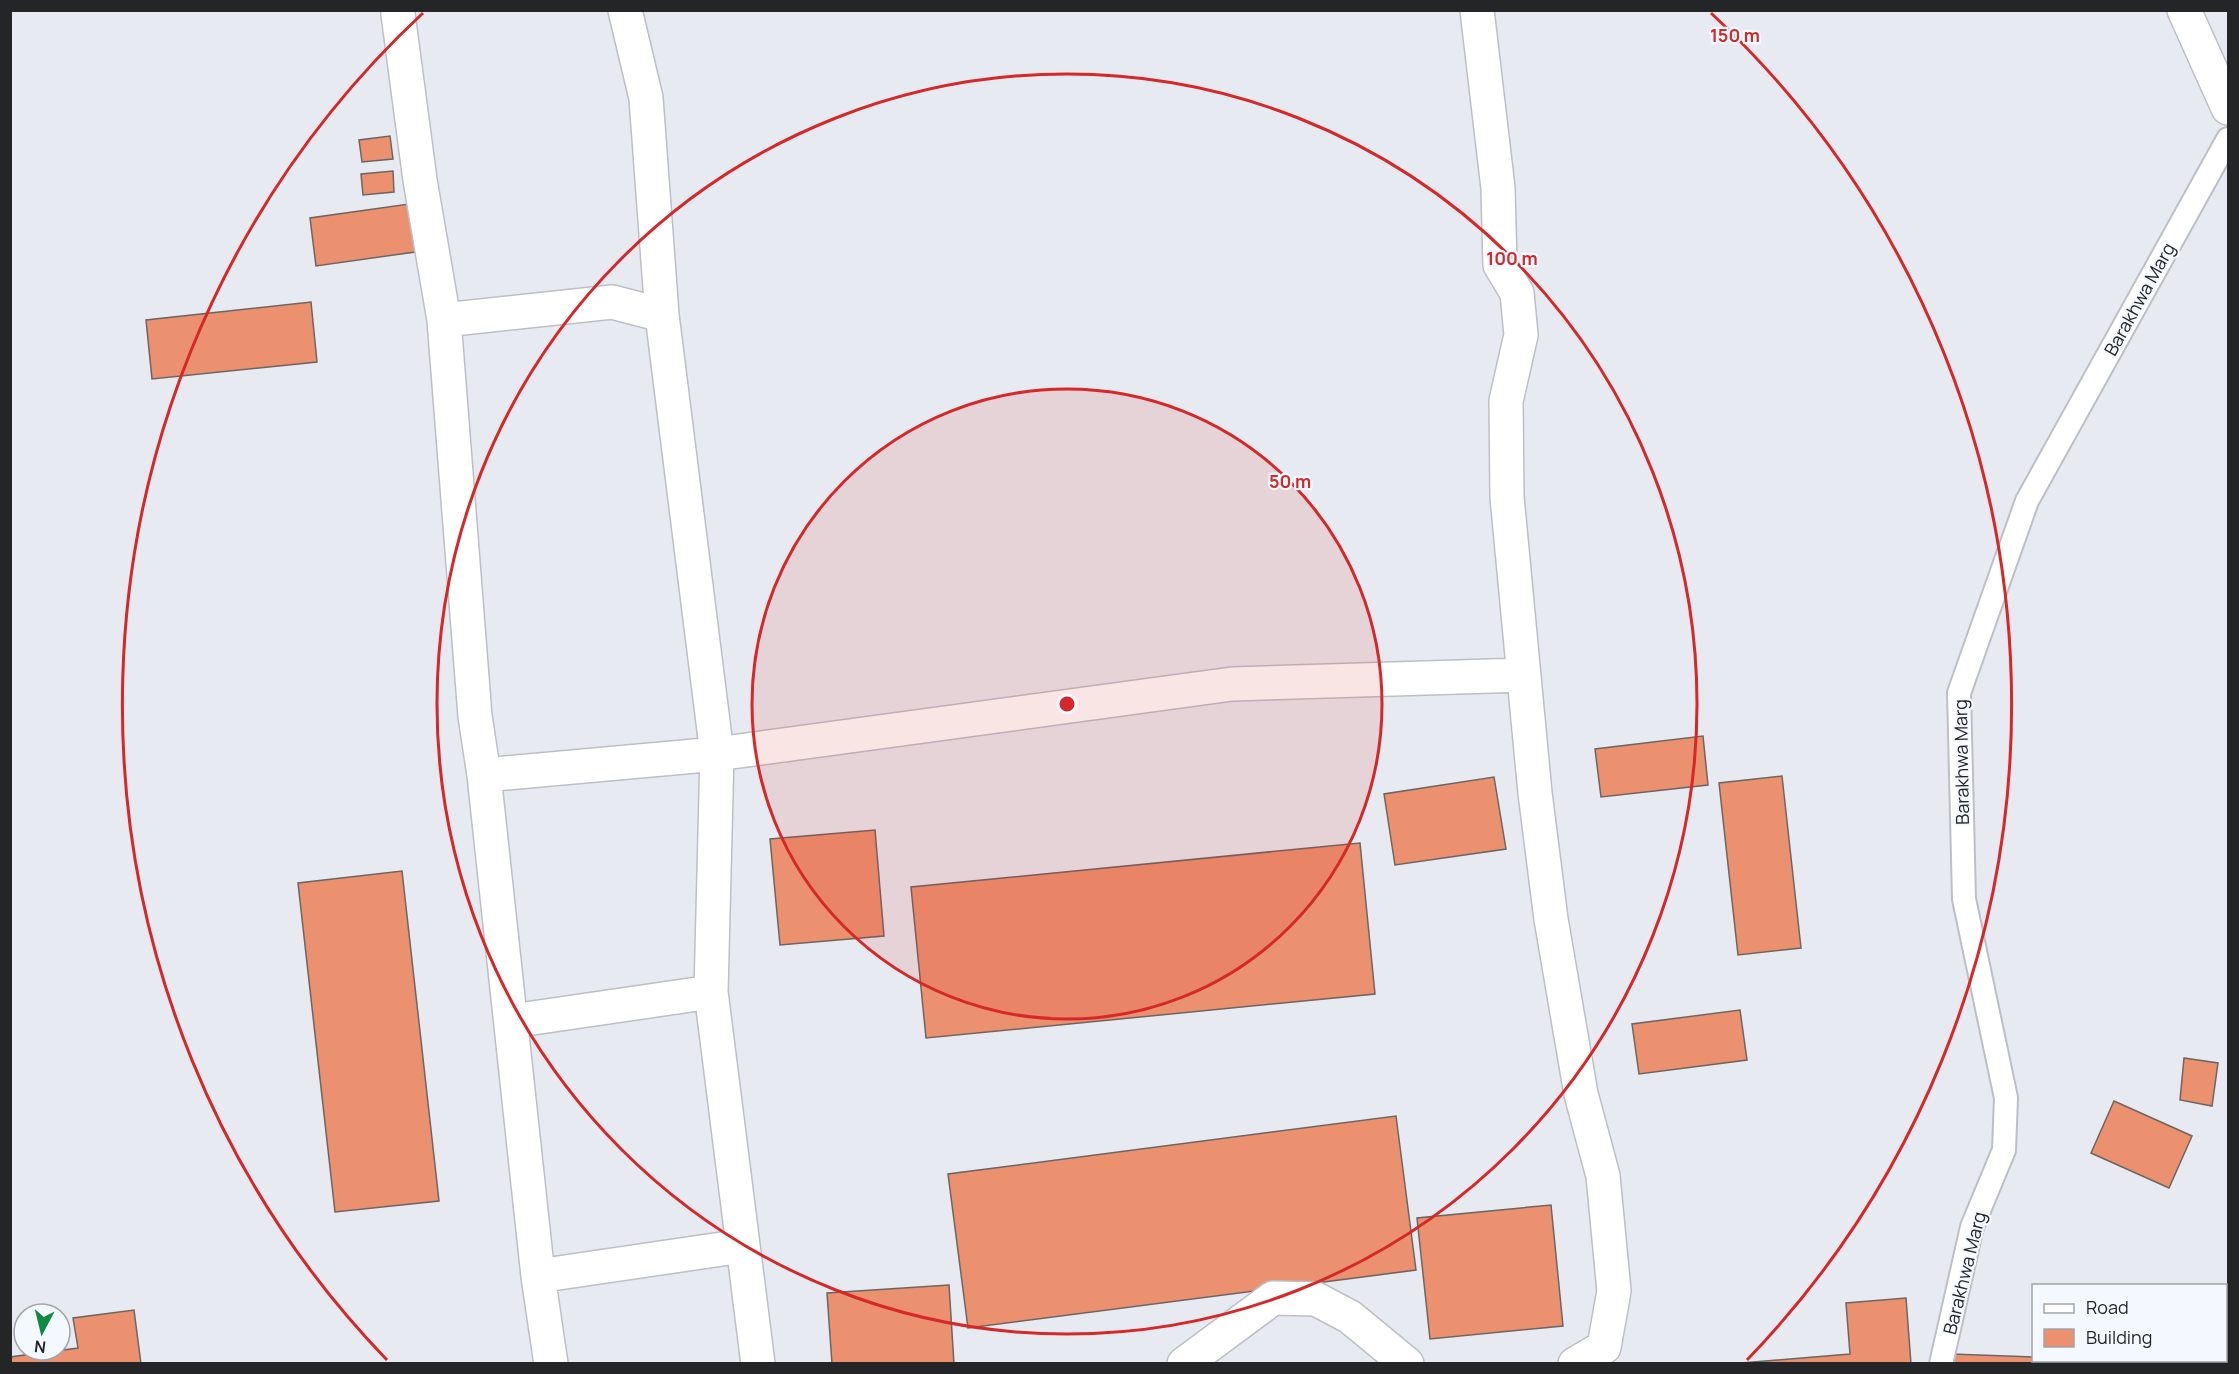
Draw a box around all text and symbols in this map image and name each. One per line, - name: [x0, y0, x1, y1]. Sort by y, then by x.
- text: 150 m: [1710, 23, 1760, 47]
- street label: Barakhwa Marg: [2098, 238, 2180, 360]
- text: 100 m: [1486, 246, 1538, 270]
- text: 50 m: [1269, 469, 1311, 493]
- centre of rings: [1057, 694, 1077, 714]
- street label: Barakhwa Marg: [1948, 699, 1974, 825]
- street label: Barakhwa Marg: [1937, 1209, 1991, 1337]
- legend: [2032, 1284, 2227, 1362]
- text: Road: [2086, 1295, 2129, 1319]
- north arrow: [12, 1302, 72, 1362]
- text: Building: [2086, 1325, 2152, 1349]
- text: N: [33, 1335, 47, 1359]

